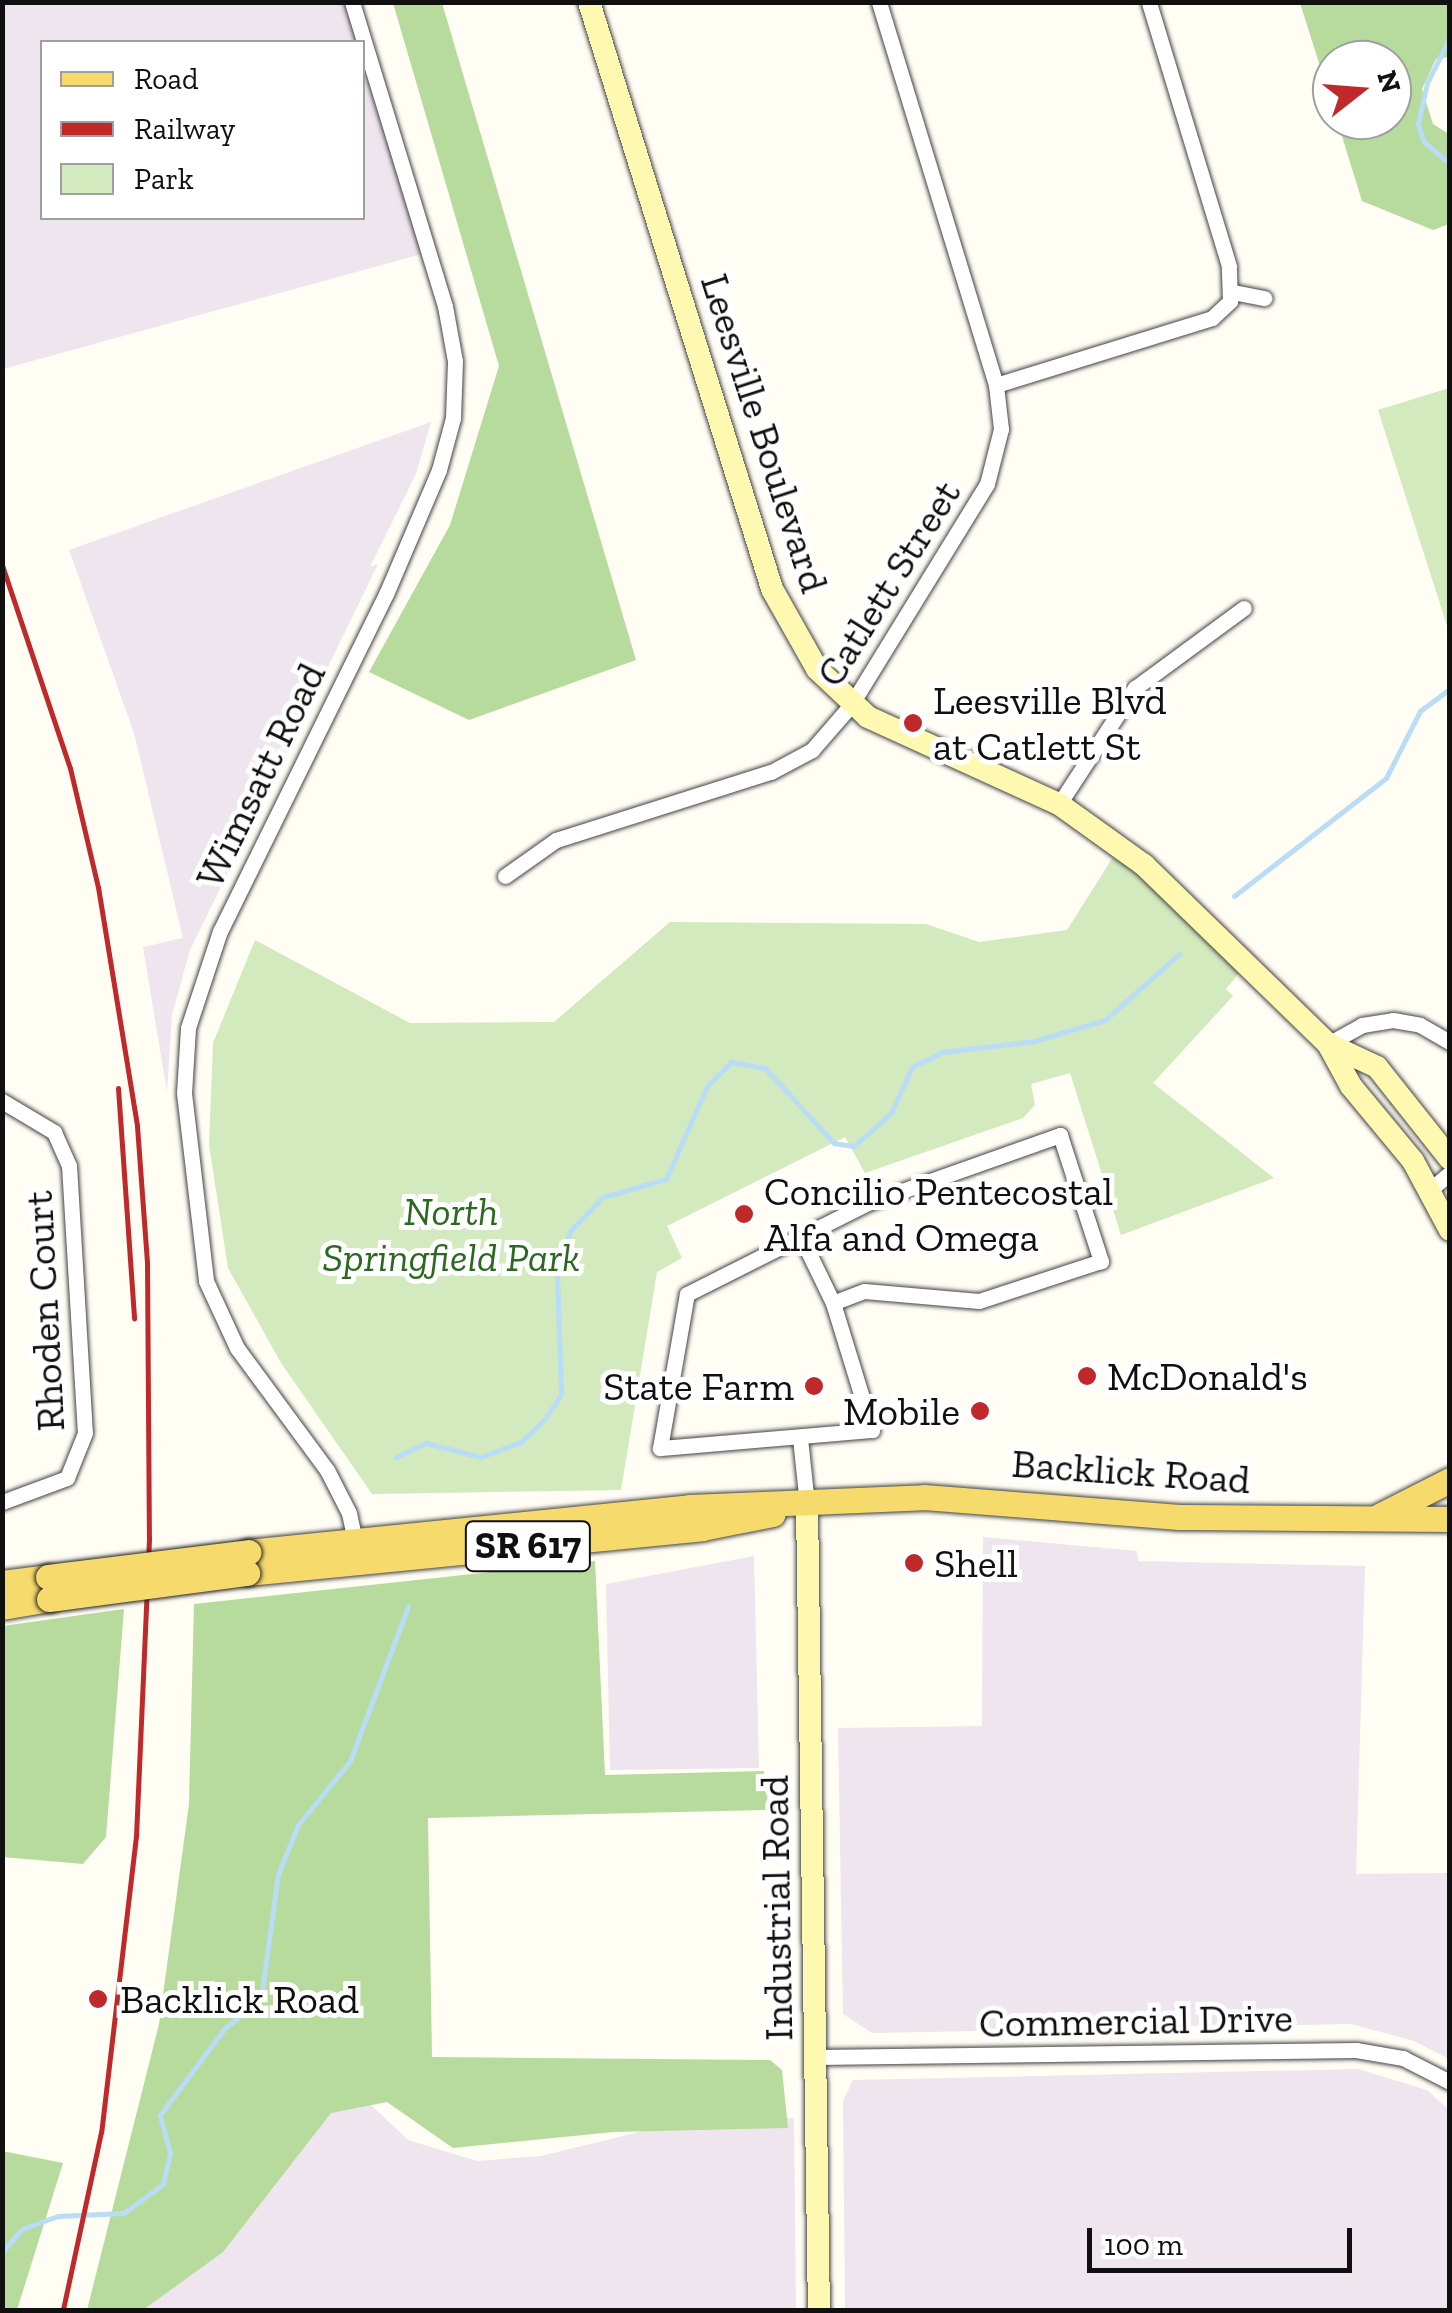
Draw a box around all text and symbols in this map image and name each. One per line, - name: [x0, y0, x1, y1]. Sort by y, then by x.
- legend: [40, 40, 365, 220]
- north arrow: [1312, 40, 1412, 140]
- text: Road: [134, 61, 199, 97]
- text: N: [1370, 67, 1408, 97]
- text: Railway: [134, 111, 235, 147]
- text: Park: [134, 161, 194, 197]
- street label: Leesville Boulevard: [691, 268, 839, 598]
- street label: Catlett Street: [806, 471, 970, 695]
- street label: Wimsatt Road: [185, 655, 335, 895]
- place label: Leesville Blvd at Catlett St: [933, 676, 1166, 770]
- marker: Leesville Blvd at Catlett St: [902, 712, 924, 734]
- place label: Concilio Pentecostal Alfa and Omega: [764, 1167, 1113, 1261]
- park label: North Springfield Park: [322, 1187, 580, 1281]
- street label: Rhoden Court: [14, 1190, 74, 1432]
- marker: Concilio Pentecostal Alfa and Omega: [733, 1203, 755, 1225]
- place label: McDonald's: [1107, 1352, 1308, 1400]
- place label: State Farm: [603, 1362, 794, 1410]
- marker: McDonald's: [1076, 1365, 1098, 1387]
- marker: State Farm: [803, 1375, 825, 1397]
- place label: Mobile: [843, 1387, 960, 1435]
- marker: Mobile: [969, 1400, 991, 1422]
- street label: Backlick Road: [1010, 1439, 1252, 1503]
- road number: SR 617: [463, 1513, 593, 1579]
- place label: Shell: [934, 1539, 1018, 1587]
- marker: Shell: [903, 1552, 925, 1574]
- street label: Industrial Road: [750, 1775, 802, 2041]
- place label: Backlick Road: [120, 1975, 359, 2023]
- marker: Backlick Road: [85, 1986, 111, 2012]
- street label: Commercial Drive: [979, 1993, 1293, 2047]
- scale bar: [1092, 2208, 1357, 2270]
- text: 100 m: [1104, 2227, 1183, 2263]

